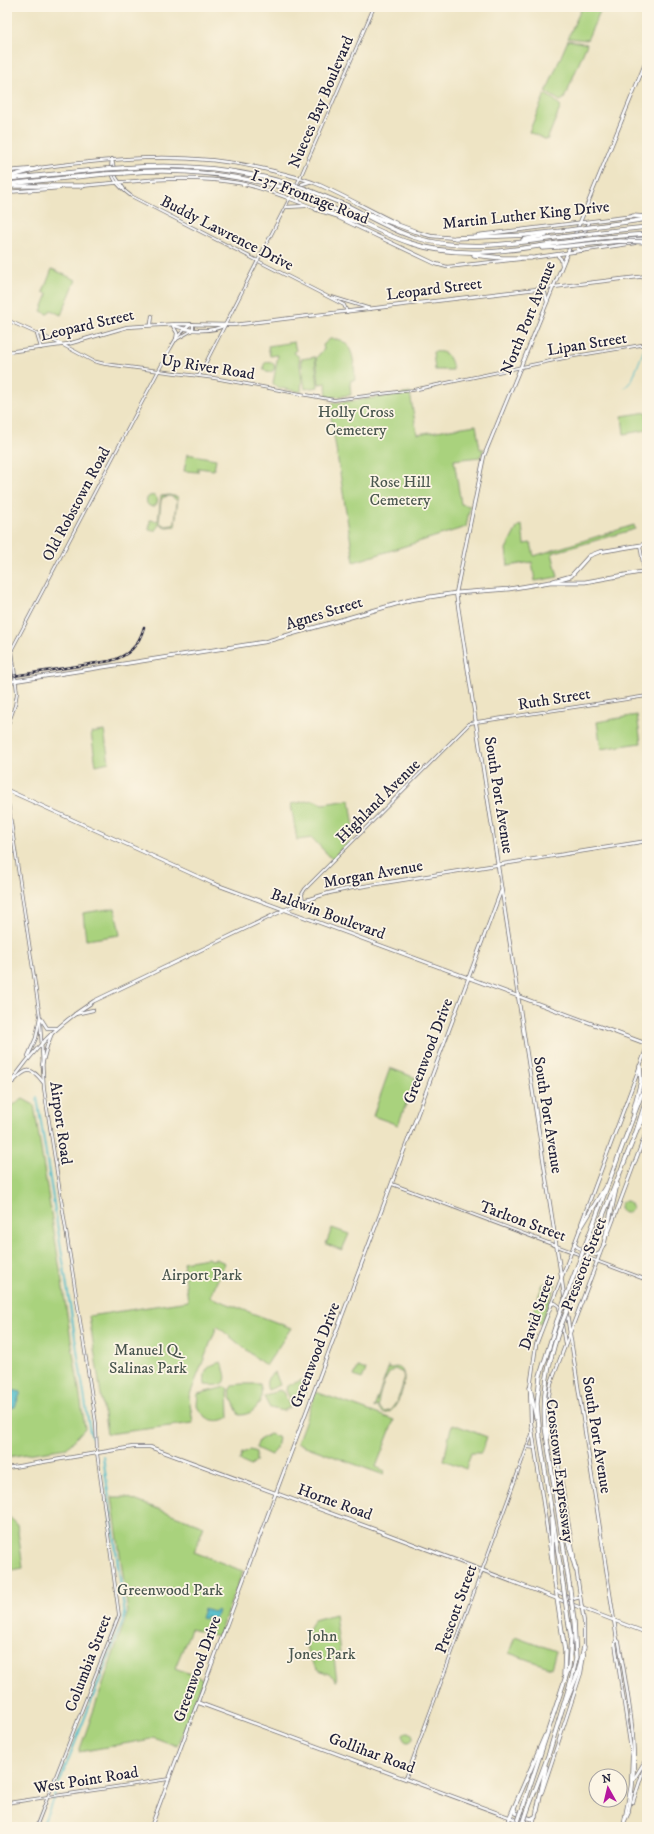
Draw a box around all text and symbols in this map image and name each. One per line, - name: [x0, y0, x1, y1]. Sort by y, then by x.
- street label: Nueces Bay Boulevard: [284, 33, 358, 171]
- street label: I-37 Frontage Road: [248, 165, 372, 229]
- street label: Buddy Lawrence Drive: [157, 191, 297, 275]
- street label: Martin Luther King Drive: [442, 196, 611, 234]
- street label: North Port Avenue: [496, 258, 560, 378]
- street label: Leopard Street: [385, 273, 483, 305]
- street label: Leopard Street: [38, 304, 136, 346]
- street label: Lipan Street: [546, 328, 628, 360]
- street label: Up River Road: [160, 350, 256, 384]
- park label: Holly Cross Cemetery: [318, 402, 394, 440]
- street label: Old Robstown Road: [37, 443, 115, 565]
- park label: Rose Hill Cemetery: [369, 472, 431, 510]
- street label: Agnes Street: [283, 592, 365, 634]
- street label: Ruth Street: [516, 683, 592, 715]
- street label: South Port Avenue: [480, 735, 518, 855]
- street label: Highland Avenue: [332, 754, 425, 847]
- street label: Morgan Avenue: [322, 855, 425, 893]
- street label: Baldwin Boulevard: [268, 884, 388, 944]
- street label: Greenwood Drive: [399, 995, 457, 1107]
- street label: South Port Avenue: [529, 1055, 567, 1175]
- street label: Airport Road: [45, 1080, 77, 1166]
- street label: Tarlton Street: [477, 1196, 569, 1246]
- street label: Presscott Street: [557, 1214, 611, 1314]
- park label: Airport Park: [162, 1265, 242, 1285]
- street label: David Street: [515, 1271, 559, 1353]
- street label: Greenwood Drive: [286, 1299, 344, 1411]
- park label: Manuel Q. Salinas Park: [109, 1340, 187, 1378]
- street label: South Port Avenue: [578, 1375, 616, 1495]
- street label: Crosstown Expressway: [541, 1398, 579, 1544]
- street label: Horne Road: [295, 1479, 375, 1525]
- street label: Prescott Street: [431, 1562, 481, 1656]
- park label: Greenwood Park: [117, 1580, 223, 1600]
- street label: Columbia Street: [60, 1612, 116, 1714]
- street label: Greenwood Drive: [169, 1613, 226, 1725]
- park label: John Jones Park: [286, 1626, 356, 1664]
- street label: Gollihar Road: [326, 1728, 418, 1778]
- street label: West Point Road: [31, 1762, 140, 1798]
- north arrow: [588, 1768, 628, 1808]
- text: N: [601, 1772, 612, 1787]

